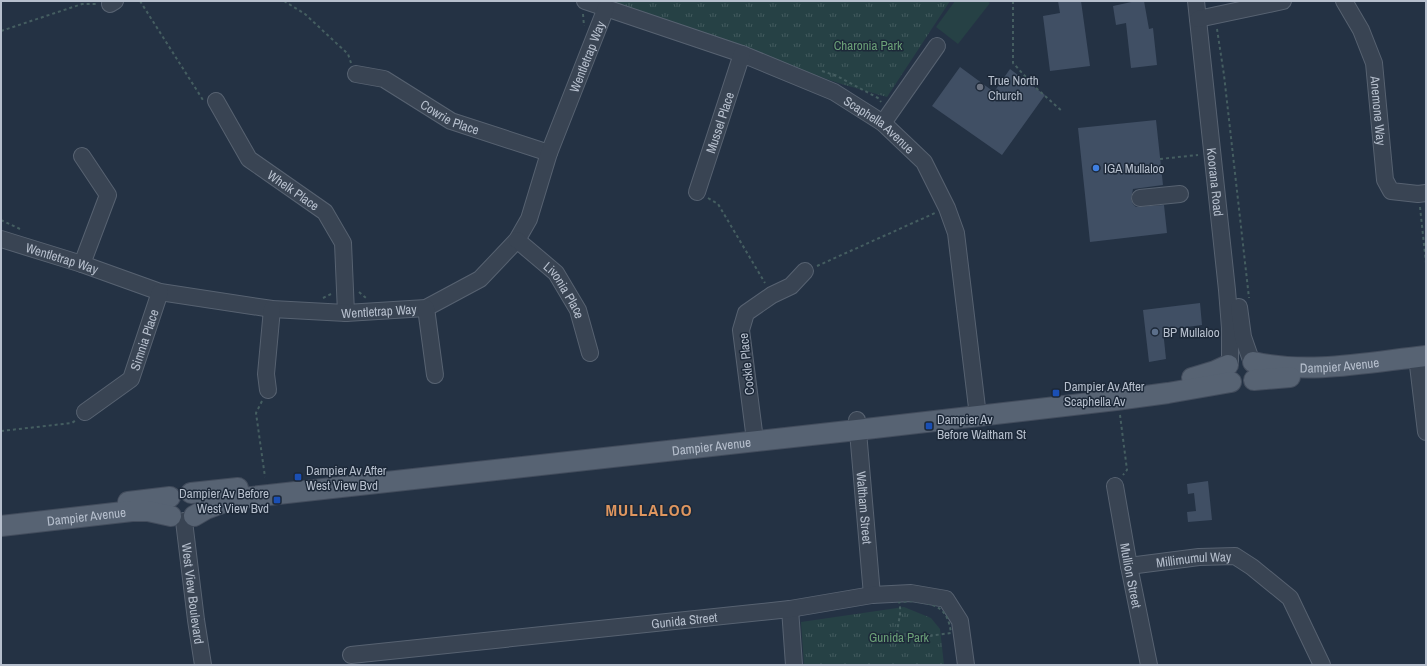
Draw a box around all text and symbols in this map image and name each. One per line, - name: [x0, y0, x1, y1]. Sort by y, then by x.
- street label: Wentletrap Way: [566, 18, 609, 95]
- park label: Charonia Park: [834, 37, 903, 54]
- place label: True North Church: [988, 72, 1039, 104]
- street label: Anemone Way: [1366, 74, 1390, 147]
- marker: True North Church: [975, 82, 985, 92]
- street label: Mussel Place: [702, 90, 738, 156]
- street label: Scaphella Avenue: [840, 92, 918, 157]
- street label: Cowrie Place: [417, 96, 481, 139]
- street label: Koorana Road: [1203, 147, 1227, 217]
- place label: IGA Mullaloo: [1104, 160, 1165, 177]
- marker: IGA Mullaloo: [1091, 163, 1101, 173]
- street label: Whelk Place: [264, 167, 322, 214]
- street label: Wentletrap Way: [23, 239, 101, 278]
- street label: Livonia Place: [540, 258, 588, 320]
- street label: Wentletrap Way: [341, 301, 418, 322]
- street label: Simnia Place: [126, 307, 163, 373]
- place label: BP Mullaloo: [1163, 324, 1220, 341]
- marker: BP Mullaloo: [1150, 327, 1160, 337]
- street label: Cockle Place: [735, 332, 758, 396]
- street label: Dampier Avenue: [1300, 354, 1380, 377]
- place label: Dampier Av After Scaphella Av: [1064, 378, 1145, 410]
- marker: Dampier Av After Scaphella Av: [1051, 388, 1061, 398]
- place label: Dampier Av Before Waltham St: [937, 411, 1026, 443]
- marker: Dampier Av Before Waltham St: [924, 421, 934, 431]
- street label: Dampier Avenue: [671, 434, 752, 459]
- place label: Dampier Av After West View Bvd: [306, 462, 387, 494]
- street label: Waltham Street: [852, 471, 876, 545]
- marker: Dampier Av After West View Bvd: [293, 472, 303, 482]
- place label: Dampier Av Before West View Bvd: [179, 485, 269, 517]
- marker: Dampier Av Before West View Bvd: [272, 495, 282, 505]
- district label: MULLALOO: [606, 498, 692, 521]
- street label: Dampier Avenue: [46, 504, 127, 530]
- street label: West View Boulevard: [178, 542, 208, 645]
- street label: Mullion Street: [1116, 542, 1145, 610]
- street label: Millimumul Way: [1155, 548, 1232, 571]
- street label: Gunida Street: [650, 609, 718, 633]
- park label: Gunida Park: [869, 629, 930, 646]

